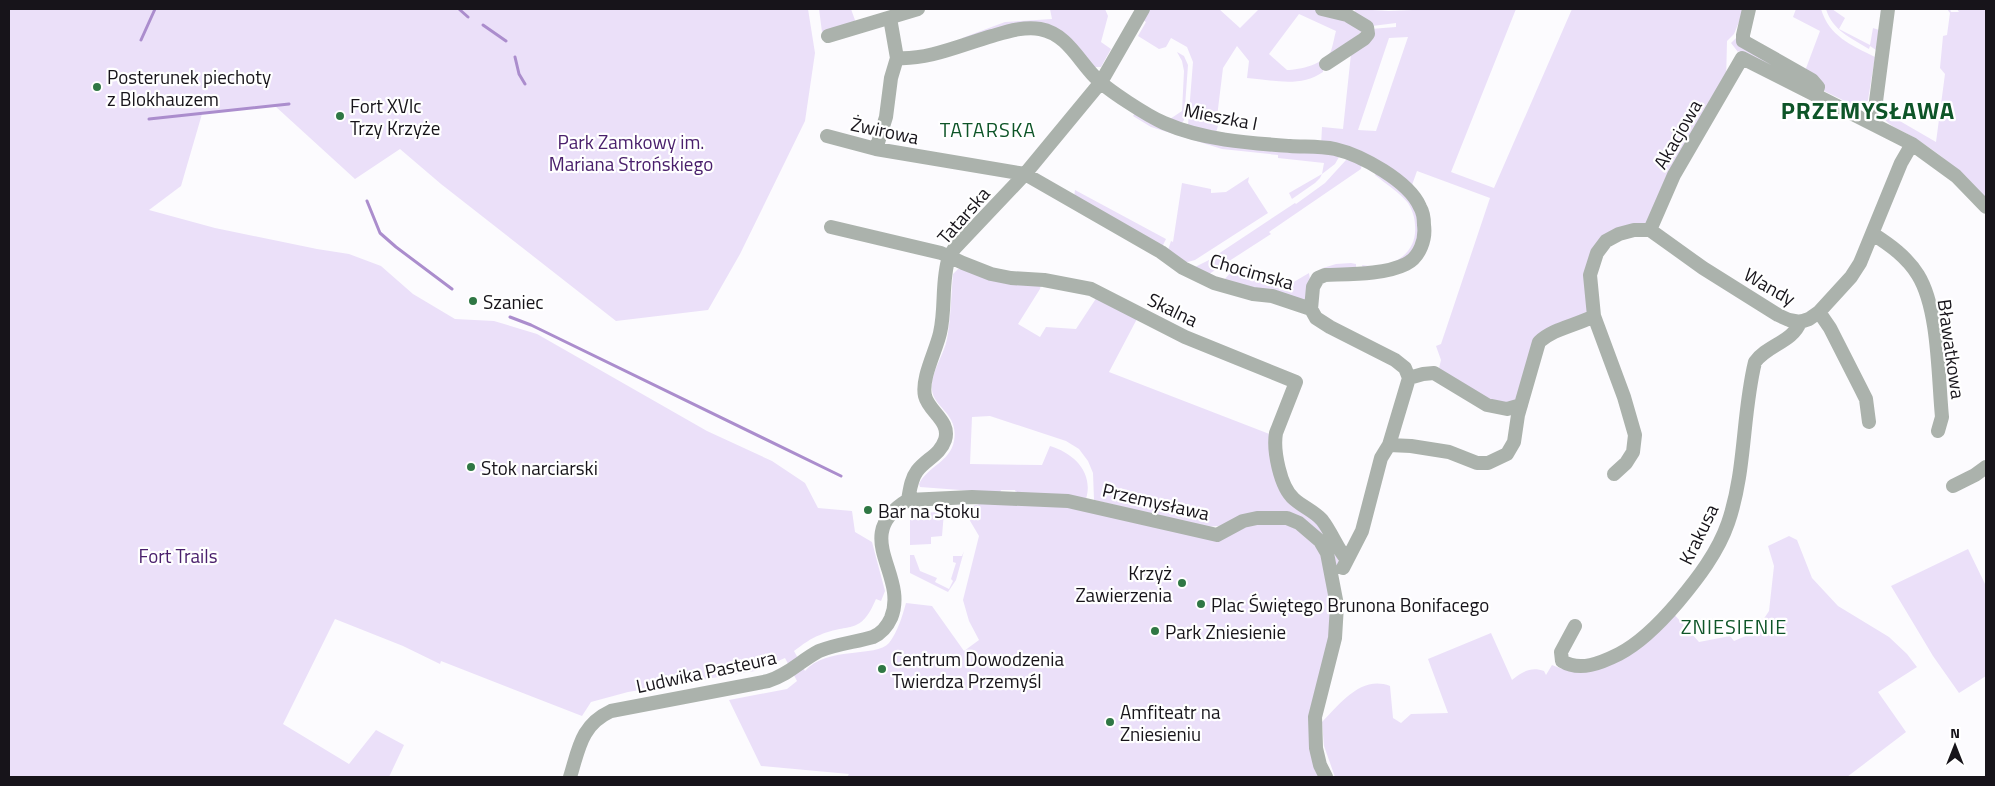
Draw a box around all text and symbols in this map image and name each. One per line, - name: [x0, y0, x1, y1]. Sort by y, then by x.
- place label: Posterunek piechoty z Blokhauzem: [107, 62, 271, 113]
- marker: Posterunek piechoty z Blokhauzem: [91, 81, 103, 93]
- place label: Fort XVIc Trzy Krzyże: [350, 91, 440, 142]
- district label: PRZEMYSŁAWA: [1781, 92, 1955, 128]
- street label: Akacjowa: [1645, 93, 1709, 174]
- street label: Mieszka I: [1182, 95, 1260, 137]
- street label: Żwirowa: [848, 109, 922, 151]
- marker: Fort XVIc Trzy Krzyże: [334, 110, 346, 122]
- district label: TATARSKA: [940, 114, 1036, 145]
- park label: Park Zamkowy im. Mariana Strońskiego: [549, 127, 713, 178]
- street label: Tatarska: [930, 179, 997, 250]
- street label: Chocimska: [1207, 245, 1298, 297]
- street label: Wandy: [1739, 260, 1801, 312]
- street label: Skalna: [1143, 284, 1204, 334]
- place label: Szaniec: [483, 287, 544, 316]
- marker: Szaniec: [467, 295, 479, 307]
- street label: Bławatkowa: [1931, 297, 1973, 401]
- place label: Stok narciarski: [481, 453, 598, 482]
- marker: Stok narciarski: [465, 461, 477, 473]
- street label: Przemysława: [1100, 475, 1213, 527]
- place label: Bar na Stoku: [878, 496, 980, 525]
- street label: Krakusa: [1671, 498, 1725, 569]
- marker: Bar na Stoku: [862, 504, 874, 516]
- park label: Fort Trails: [139, 541, 218, 570]
- place label: Krzyż Zawierzenia: [1075, 558, 1172, 609]
- marker: Krzyż Zawierzenia: [1176, 577, 1188, 589]
- place label: Plac Świętego Brunona Bonifacego: [1211, 590, 1489, 619]
- marker: Plac Świętego Brunona Bonifacego: [1195, 598, 1207, 610]
- district label: ZNIESIENIE: [1681, 611, 1787, 642]
- place label: Park Zniesienie: [1165, 617, 1286, 646]
- marker: Park Zniesienie: [1149, 625, 1161, 637]
- street label: Ludwika Pasteura: [633, 642, 779, 700]
- place label: Centrum Dowodzenia Twierdza Przemyśl: [892, 644, 1064, 695]
- marker: Centrum Dowodzenia Twierdza Przemyśl: [876, 663, 888, 675]
- place label: Amfiteatr na Zniesieniu: [1120, 697, 1221, 748]
- marker: Amfiteatr na Zniesieniu: [1104, 716, 1116, 728]
- north arrow: [1930, 721, 1980, 771]
- text: N: [1950, 722, 1960, 743]

